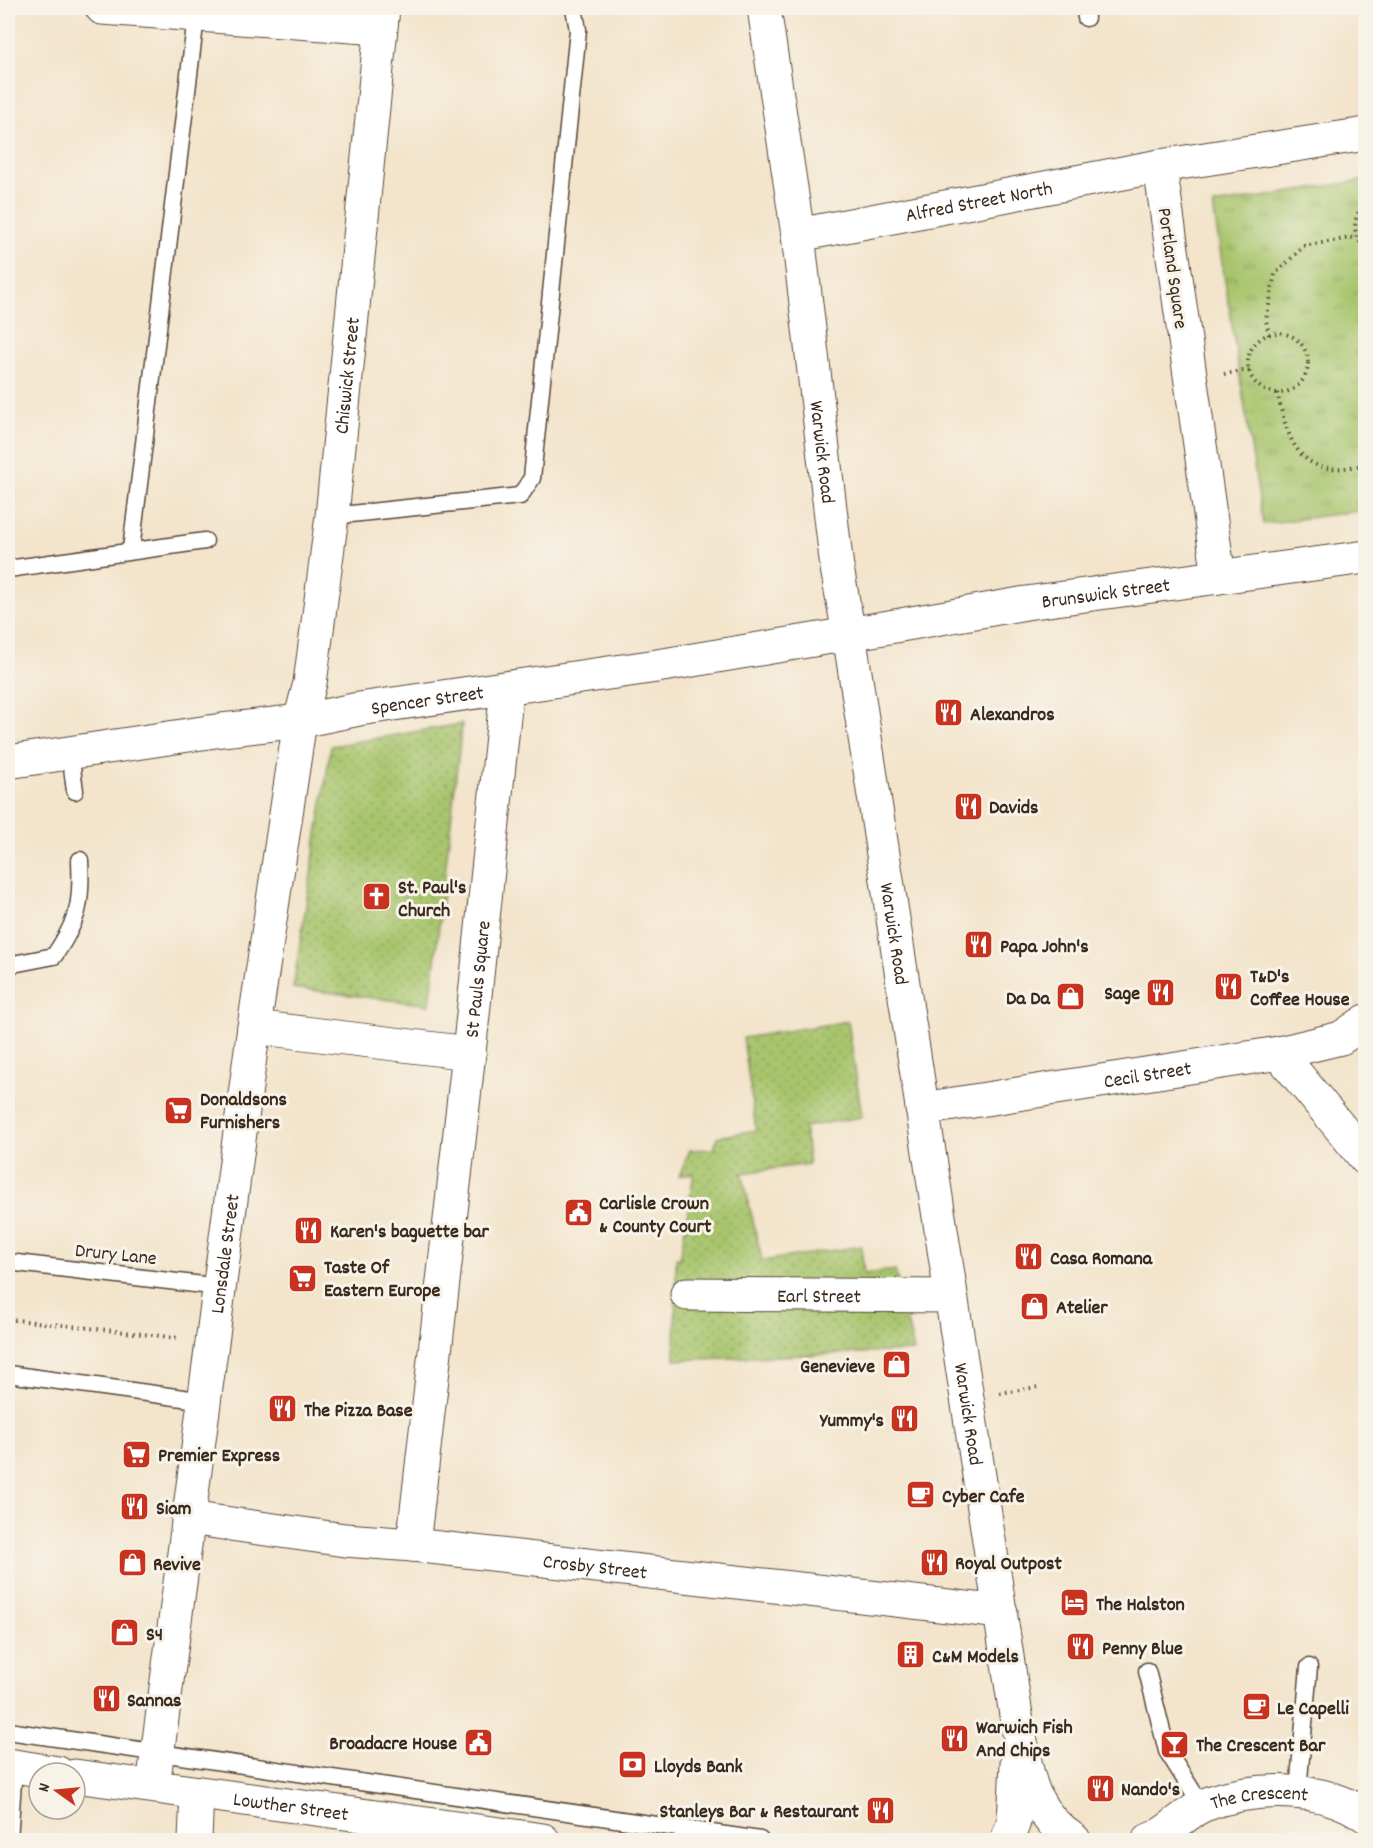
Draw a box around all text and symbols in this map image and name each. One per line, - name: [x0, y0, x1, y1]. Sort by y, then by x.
- street label: Alfred Street North: [904, 176, 1055, 231]
- street label: Portland Square: [1149, 206, 1193, 331]
- street label: Chiswick Street: [329, 316, 369, 436]
- street label: Warwick Road: [801, 399, 840, 505]
- street label: Brunswick Street: [1040, 573, 1172, 618]
- street label: Spencer Street: [369, 680, 486, 724]
- restaurant icon: Alexandros: [933, 697, 965, 729]
- place label: Alexandros: [970, 702, 1055, 730]
- restaurant icon: Davids: [952, 790, 984, 822]
- place label: Davids: [989, 795, 1039, 823]
- place label: St. Paul's Church: [398, 875, 466, 926]
- church icon: St. Paul's Church: [361, 881, 393, 913]
- street label: Warwick Road: [871, 881, 914, 987]
- street label: St Pauls Square: [460, 919, 500, 1039]
- restaurant icon: Papa John's: [963, 929, 995, 961]
- place label: Papa John's: [1000, 934, 1089, 962]
- place label: T&D's Coffee House: [1250, 964, 1350, 1015]
- restaurant icon: T&D's Coffee House: [1213, 970, 1245, 1002]
- restaurant icon: Sage: [1145, 976, 1177, 1008]
- shop icon: Da Da: [1055, 981, 1087, 1013]
- place label: Sage: [1104, 981, 1140, 1009]
- place label: Da Da: [1006, 986, 1051, 1014]
- street label: Cecil Street: [1102, 1056, 1194, 1097]
- place label: Donaldsons Furnishers: [200, 1087, 287, 1138]
- supermarket icon: Donaldsons Furnishers: [163, 1094, 195, 1126]
- place label: Carlisle Crown & County Court: [599, 1191, 712, 1242]
- street label: Lonsdale Street: [205, 1193, 249, 1316]
- public building icon: Carlisle Crown & County Court: [562, 1197, 594, 1229]
- restaurant icon: Karen's baguette bar: [293, 1214, 325, 1246]
- place label: Karen's baguette bar: [330, 1219, 489, 1247]
- street label: Drury Lane: [73, 1238, 158, 1274]
- restaurant icon: Casa Romana: [1013, 1241, 1045, 1273]
- place label: Casa Romana: [1050, 1246, 1153, 1274]
- place label: Taste Of Eastern Europe: [324, 1255, 441, 1306]
- supermarket icon: Taste Of Eastern Europe: [287, 1262, 319, 1294]
- street label: Earl Street: [777, 1284, 861, 1312]
- shop icon: Atelier: [1019, 1290, 1051, 1322]
- place label: Atelier: [1056, 1295, 1108, 1323]
- shop icon: Genevieve: [880, 1349, 912, 1381]
- place label: Genevieve: [800, 1354, 875, 1382]
- street label: Warwick Road: [945, 1361, 988, 1467]
- restaurant icon: The Pizza Base: [267, 1393, 299, 1425]
- place label: The Pizza Base: [304, 1398, 413, 1426]
- restaurant icon: Yummy's: [889, 1403, 921, 1435]
- place label: Yummy's: [819, 1408, 884, 1436]
- supermarket icon: Premier Express: [121, 1438, 153, 1470]
- place label: Premier Express: [158, 1443, 280, 1471]
- cafe icon: Cyber Cafe: [905, 1479, 937, 1511]
- place label: Cyber Cafe: [942, 1484, 1025, 1512]
- restaurant icon: Siam: [119, 1491, 151, 1523]
- place label: Siam: [156, 1496, 192, 1524]
- restaurant icon: Royal Outpost: [918, 1546, 950, 1578]
- shop icon: Revive: [116, 1547, 148, 1579]
- street label: Crosby Street: [541, 1549, 648, 1589]
- place label: Royal Outpost: [955, 1551, 1062, 1579]
- place label: Revive: [153, 1552, 201, 1580]
- hotel icon: The Halston: [1059, 1587, 1091, 1619]
- place label: The Halston: [1096, 1592, 1185, 1620]
- shop icon: S4: [109, 1617, 141, 1649]
- place label: S4: [146, 1622, 163, 1650]
- restaurant icon: Penny Blue: [1065, 1631, 1097, 1663]
- place label: Penny Blue: [1102, 1636, 1183, 1664]
- building icon: C&M Models: [895, 1639, 927, 1671]
- place label: C&M Models: [932, 1644, 1019, 1672]
- restaurant icon: Sannas: [90, 1683, 122, 1715]
- place label: Sannas: [127, 1688, 181, 1716]
- cafe icon: Le Capelli: [1240, 1691, 1272, 1723]
- place label: Le Capelli: [1277, 1696, 1349, 1724]
- place label: Warwich Fish And Chips: [976, 1715, 1073, 1766]
- restaurant icon: Warwich Fish And Chips: [939, 1722, 971, 1754]
- public building icon: Broadacre House: [462, 1726, 494, 1758]
- bar icon: The Crescent Bar: [1159, 1728, 1191, 1760]
- place label: Broadacre House: [329, 1731, 457, 1759]
- place label: The Crescent Bar: [1196, 1733, 1326, 1761]
- bank icon: Lloyds Bank: [617, 1749, 649, 1781]
- place label: Lloyds Bank: [654, 1754, 743, 1782]
- north arrow: [27, 1761, 87, 1821]
- restaurant icon: Nando's: [1084, 1772, 1116, 1804]
- place label: Nando's: [1121, 1777, 1180, 1805]
- text: N: [33, 1781, 57, 1795]
- street label: The Crescent: [1207, 1781, 1310, 1819]
- street label: Lowther Street: [231, 1787, 350, 1830]
- restaurant icon: Stanleys Bar & Restaurant: [864, 1794, 896, 1826]
- place label: Stanleys Bar & Restaurant: [660, 1799, 860, 1827]

